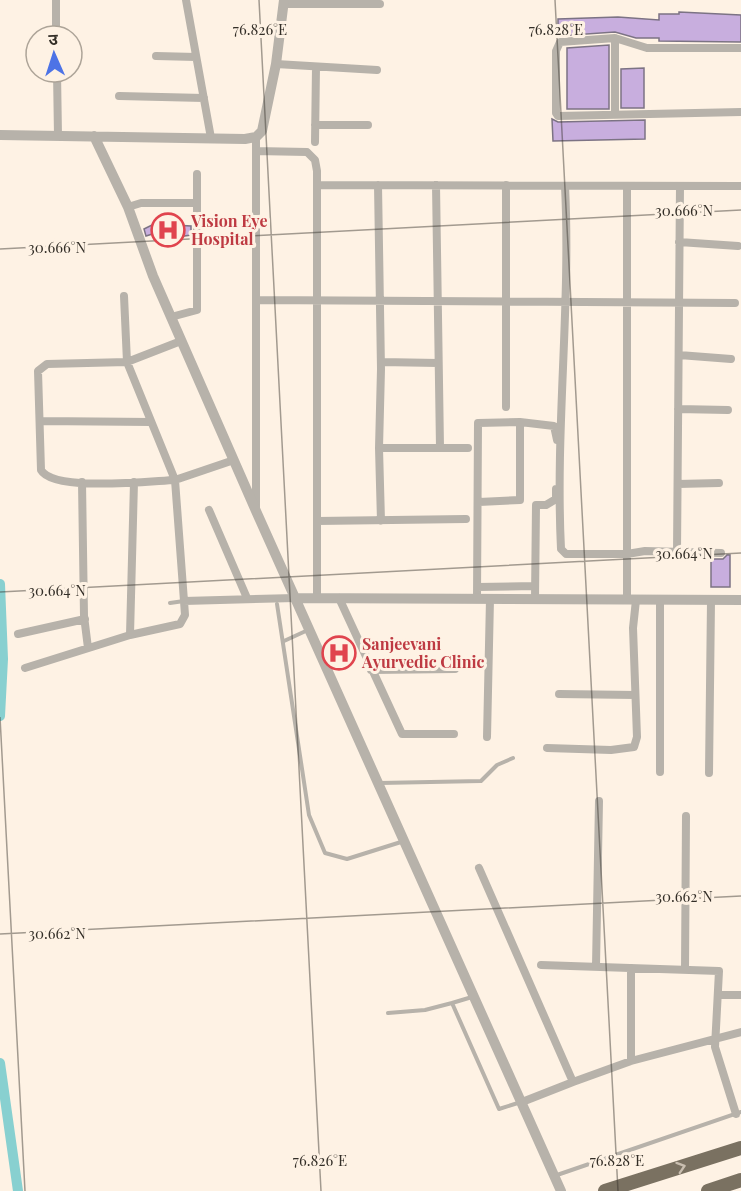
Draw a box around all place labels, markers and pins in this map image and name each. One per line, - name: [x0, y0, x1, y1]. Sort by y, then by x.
- place label: Vision Eye Hospital: [190, 210, 268, 249]
- hospital icon: Vision Eye Hospital: [150, 212, 186, 248]
- place label: Sanjeevani Ayurvedic Clinic: [361, 633, 485, 672]
- hospital icon: Sanjeevani Ayurvedic Clinic: [321, 635, 357, 671]

